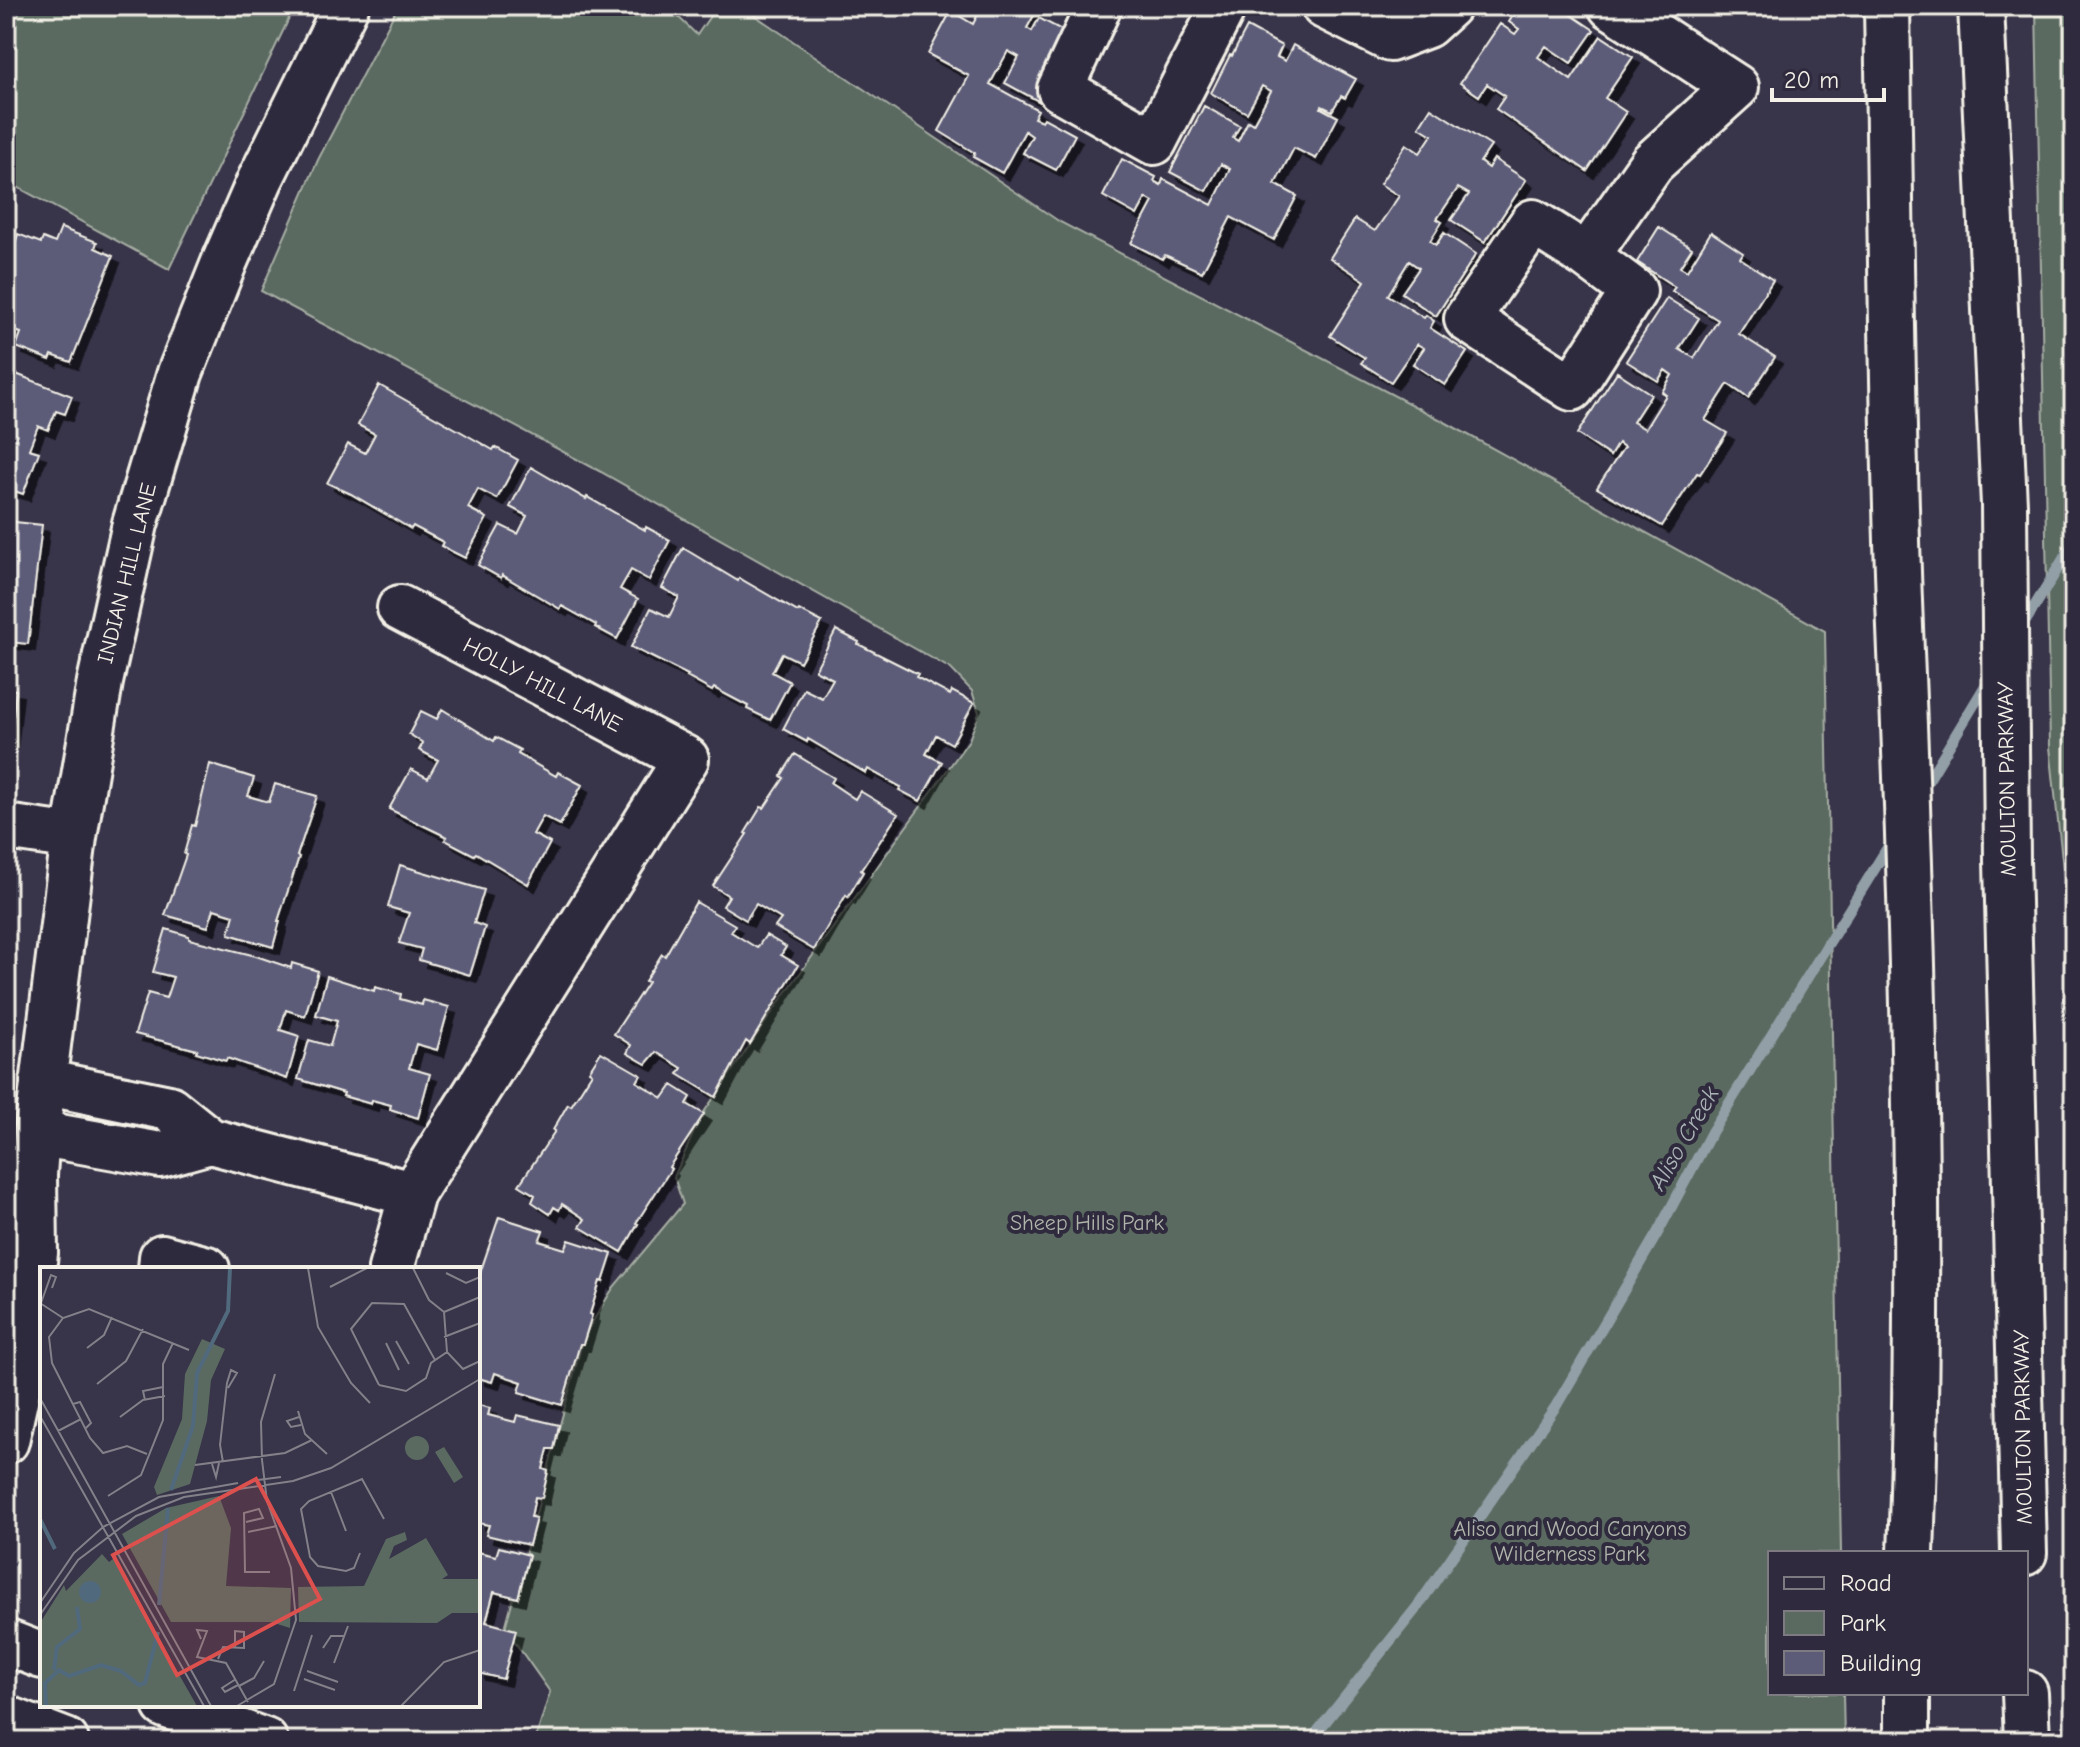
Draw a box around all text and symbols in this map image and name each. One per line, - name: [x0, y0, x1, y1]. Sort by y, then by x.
- scale bar: [1772, 52, 1884, 102]
- text: 20 m: [1784, 66, 1839, 94]
- street label: INDIAN HILL LANE: [92, 480, 162, 666]
- street label: HOLLY HILL LANE: [459, 632, 626, 738]
- street label: MOULTON PARKWAY: [1992, 681, 2022, 877]
- water label: Aliso Creek: [1643, 1081, 1725, 1196]
- park label: Sheep Hills Park: [1010, 1210, 1164, 1236]
- inset map: [40, 1267, 480, 1707]
- street label: MOULTON PARKWAY: [2008, 1329, 2038, 1525]
- park label: Aliso and Wood Canyons Wilderness Park: [1453, 1516, 1687, 1567]
- legend: [1768, 1551, 2028, 1695]
- text: Road: [1840, 1569, 1892, 1597]
- text: Park: [1840, 1609, 1886, 1637]
- text: Building: [1840, 1649, 1922, 1677]

